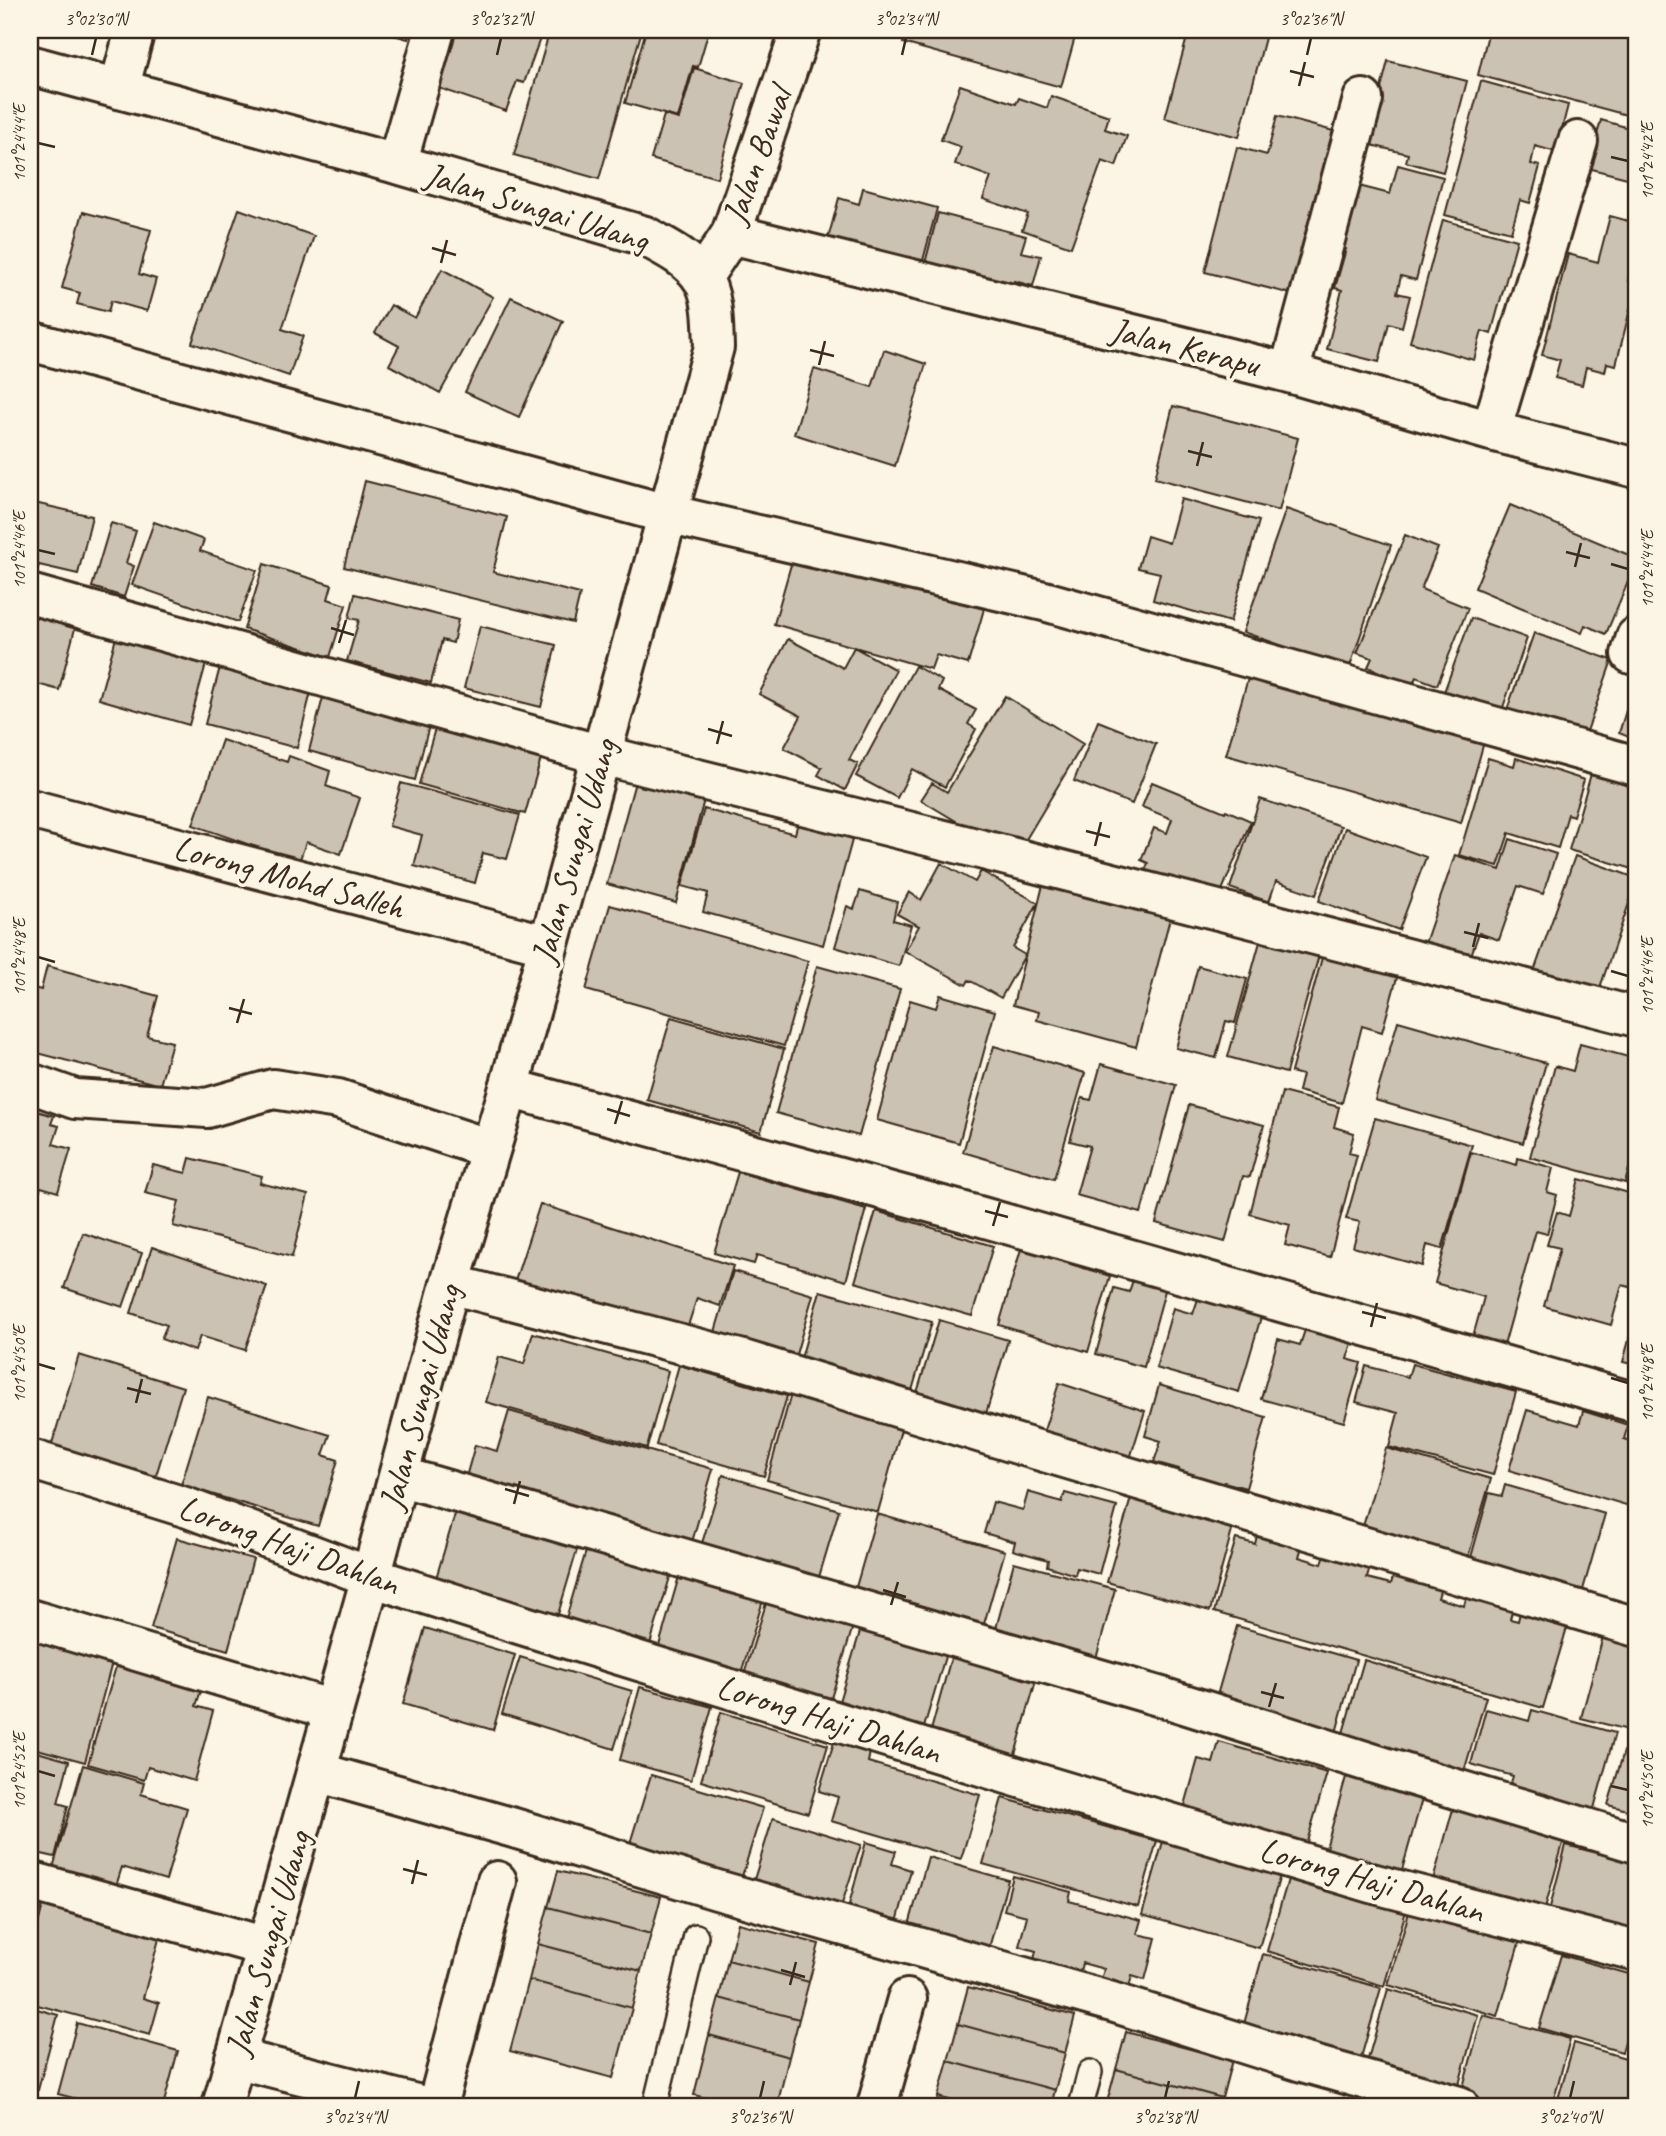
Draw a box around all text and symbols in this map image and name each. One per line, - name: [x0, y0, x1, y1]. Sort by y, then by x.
- text: 3°02'30"N: [65, 8, 131, 30]
- text: 3°02'32"N: [470, 8, 536, 30]
- text: 3°02'34"N: [875, 8, 941, 30]
- text: 3°02'36"N: [1280, 8, 1346, 30]
- street label: Jalan Bawal: [711, 76, 804, 232]
- text: 101°24'44"E: [8, 102, 30, 182]
- text: 101°24'42"E: [1636, 120, 1658, 200]
- street label: Jalan Sungai Udang: [418, 151, 656, 263]
- street label: Jalan Kerapu: [1104, 306, 1266, 388]
- text: 101°24'46"E: [8, 509, 30, 589]
- text: 101°24'44"E: [1636, 528, 1658, 608]
- street label: Jalan Sungai Udang: [520, 732, 628, 970]
- street label: Lorong Mohd Salleh: [169, 825, 411, 930]
- text: 101°24'48"E: [8, 916, 30, 996]
- text: 101°24'46"E: [1636, 935, 1658, 1015]
- street label: Jalan Sungai Udang: [368, 1278, 472, 1517]
- text: 101°24'50"E: [8, 1323, 30, 1403]
- text: 101°24'48"E: [1636, 1342, 1658, 1422]
- street label: Lorong Haji Dahlan: [173, 1484, 407, 1606]
- street label: Lorong Haji Dahlan: [712, 1664, 947, 1775]
- text: 101°24'52"E: [8, 1730, 30, 1810]
- text: 101°24'50"E: [1636, 1749, 1658, 1829]
- street label: Jalan Sungai Udang: [214, 1824, 322, 2062]
- street label: Lorong Haji Dahlan: [1255, 1827, 1491, 1934]
- text: 3°02'34"N: [324, 2106, 390, 2128]
- text: 3°02'36"N: [729, 2106, 795, 2128]
- text: 3°02'38"N: [1134, 2106, 1200, 2128]
- text: 3°02'40"N: [1539, 2106, 1605, 2128]

